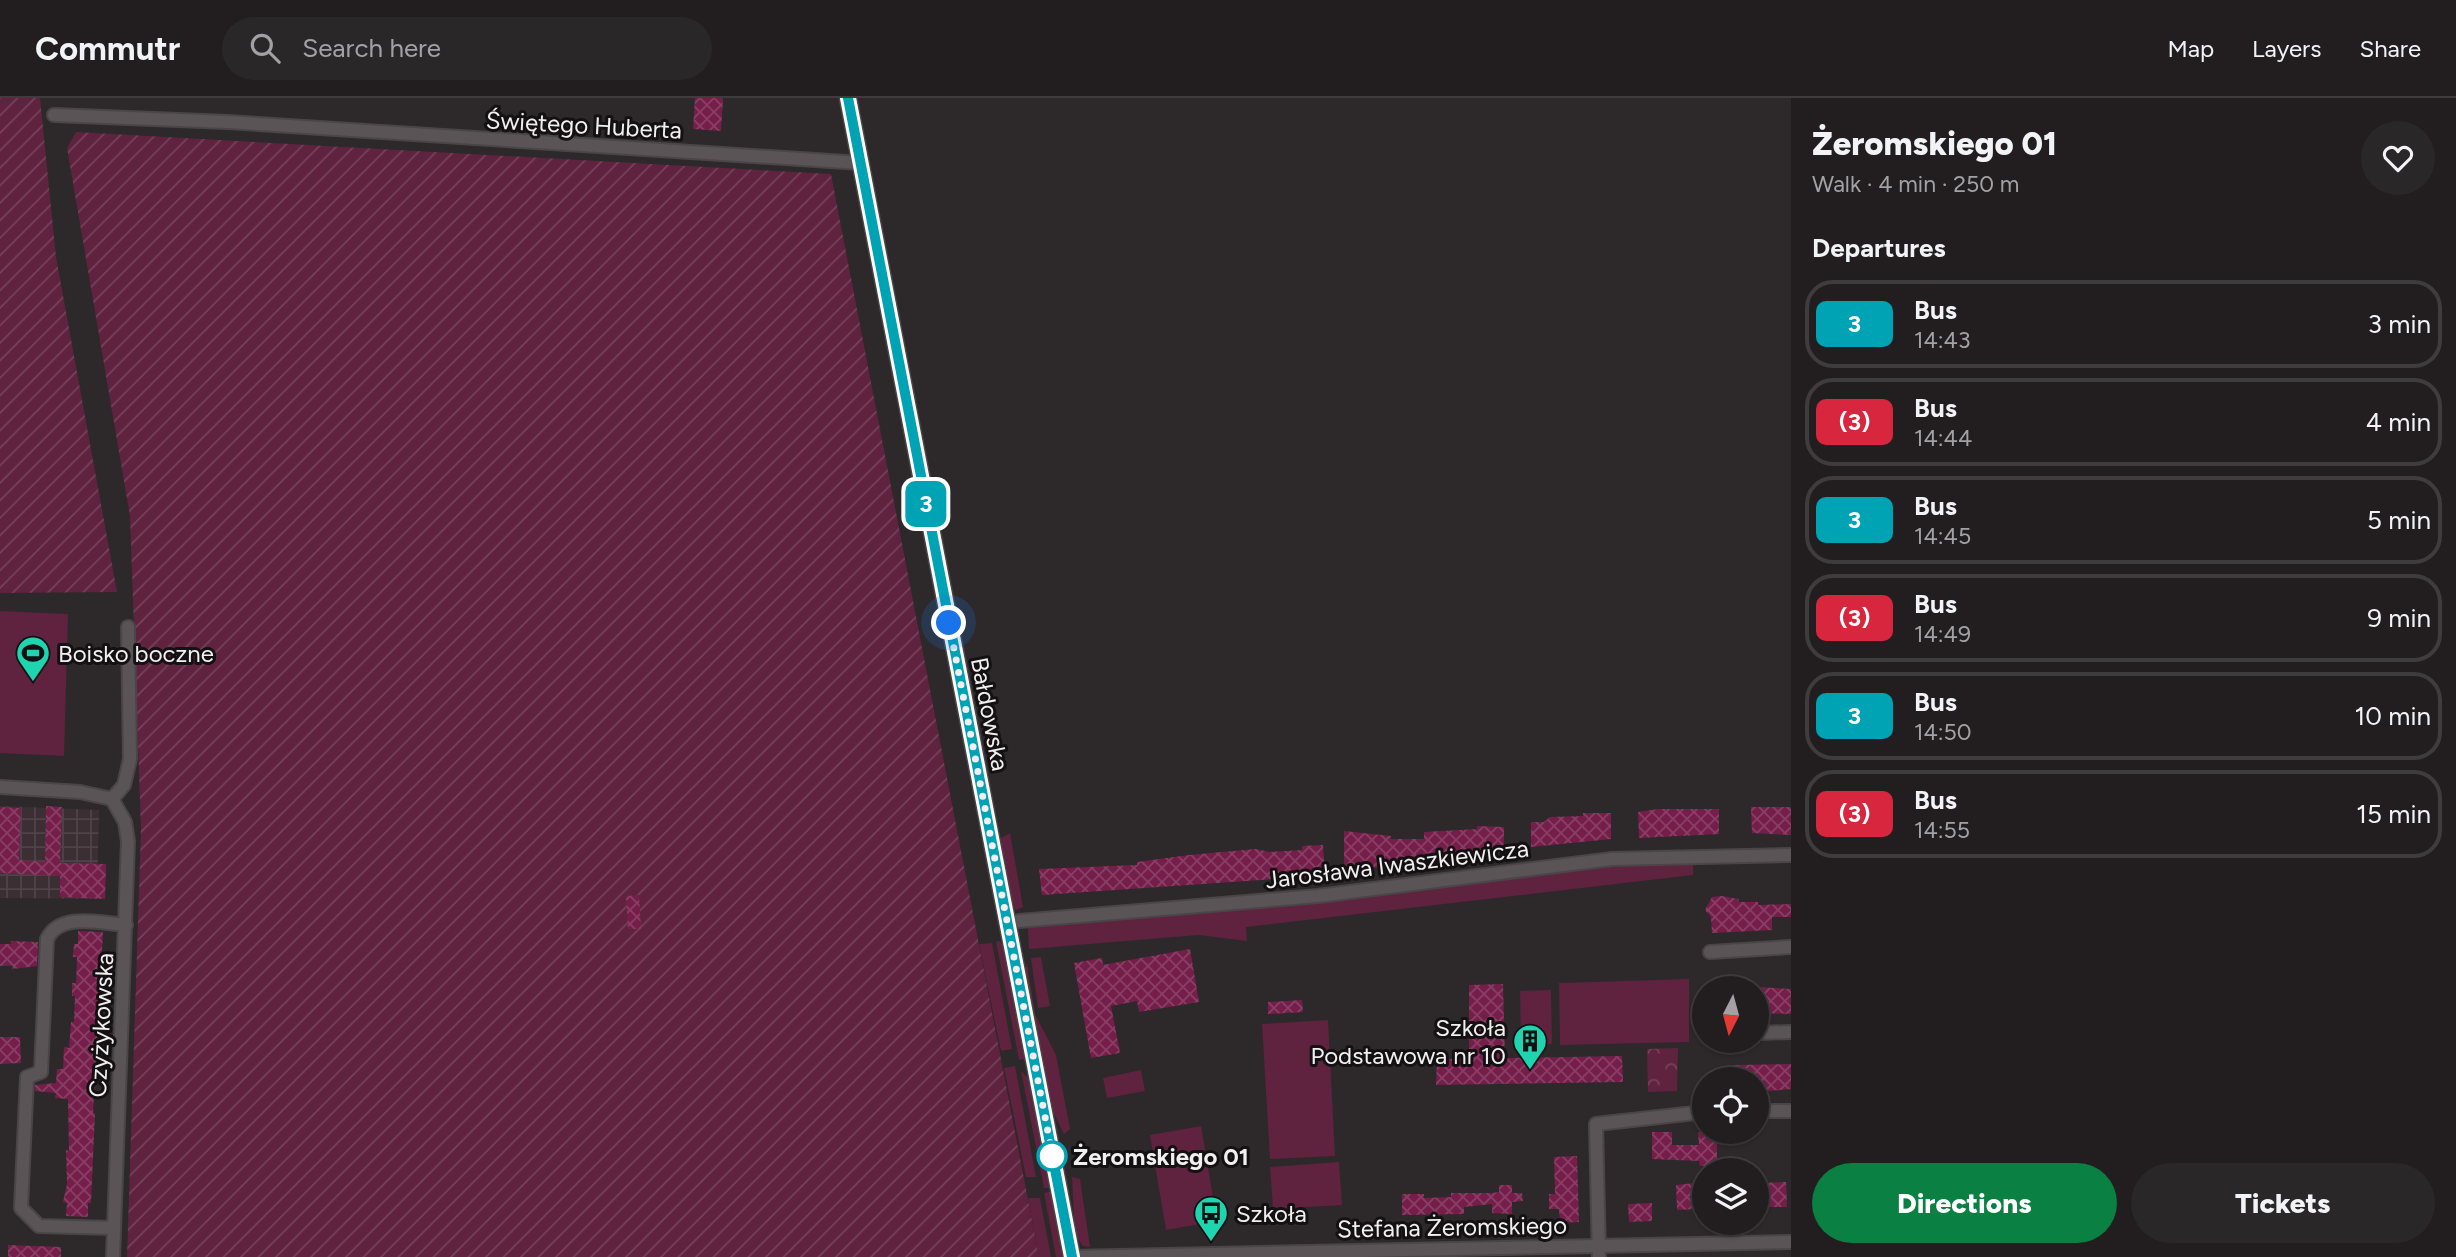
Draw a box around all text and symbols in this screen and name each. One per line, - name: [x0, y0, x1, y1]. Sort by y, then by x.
- search box: [222, 17, 712, 80]
- text: Commutr: [35, 29, 180, 68]
- icon: search: [246, 29, 284, 67]
- text: Search here: [302, 32, 441, 64]
- text: Map: [2167, 34, 2214, 63]
- text: Layers: [2252, 34, 2321, 63]
- text: Share: [2359, 34, 2421, 63]
- street label: Świętego Huberta: [485, 105, 683, 145]
- button: heart: [2361, 121, 2435, 195]
- text: Żeromskiego 01: [1812, 124, 2057, 163]
- text: Walk · 4 min · 250 m: [1812, 170, 2019, 198]
- text: Departures: [1812, 232, 1946, 264]
- text: Bus: [1914, 294, 1957, 326]
- text: 3 min: [2368, 308, 2431, 340]
- text: 3: [1848, 309, 1861, 338]
- text: 14:43: [1914, 326, 1970, 354]
- text: Bus: [1914, 392, 1957, 424]
- text: 4 min: [2366, 406, 2431, 438]
- text: (3): [1839, 407, 1870, 436]
- text: 14:44: [1914, 424, 1972, 452]
- line badge: 3: [903, 481, 949, 527]
- text: 3: [919, 489, 933, 518]
- text: Bus: [1914, 490, 1957, 522]
- text: 5 min: [2367, 504, 2431, 536]
- text: 3: [1848, 505, 1861, 534]
- text: 14:45: [1914, 522, 1971, 550]
- text: Bus: [1914, 588, 1957, 620]
- text: 9 min: [2367, 602, 2431, 634]
- text: (3): [1839, 603, 1870, 632]
- your location: [931, 605, 966, 640]
- text: 14:49: [1914, 620, 1971, 648]
- sports icon: Boisko boczne: [14, 634, 52, 683]
- place label: Boisko boczne: [58, 639, 214, 668]
- street label: Bałdowska: [965, 655, 1015, 773]
- text: Bus: [1914, 686, 1957, 718]
- text: 10 min: [2355, 700, 2431, 732]
- text: 3: [1848, 701, 1861, 730]
- text: 14:50: [1914, 718, 1972, 746]
- text: Bus: [1914, 784, 1957, 816]
- text: 15 min: [2356, 798, 2431, 830]
- text: (3): [1839, 799, 1870, 828]
- text: 14:55: [1914, 816, 1970, 844]
- street label: Jarosława Iwaszkiewicza: [1264, 833, 1530, 895]
- street label: Czyżykowska: [83, 952, 119, 1098]
- north arrow: [1692, 976, 1769, 1054]
- map controls: [1692, 976, 1769, 1235]
- place label: Szkoła Podstawowa nr 10: [1311, 1013, 1506, 1070]
- building icon: Szkoła Podstawowa nr 10: [1511, 1022, 1549, 1071]
- button: locate: [1692, 1067, 1769, 1144]
- marker: Żeromskiego 01: [1037, 1141, 1067, 1171]
- place label: Żeromskiego 01: [1073, 1142, 1249, 1171]
- button: layers: [1692, 1158, 1769, 1235]
- button: Directions: [1812, 1163, 2117, 1243]
- button: Tickets: [2131, 1163, 2435, 1243]
- bus stop icon: Szkoła: [1192, 1194, 1230, 1243]
- place label: Szkoła: [1236, 1199, 1307, 1228]
- street label: Stefana Żeromskiego: [1337, 1210, 1567, 1244]

